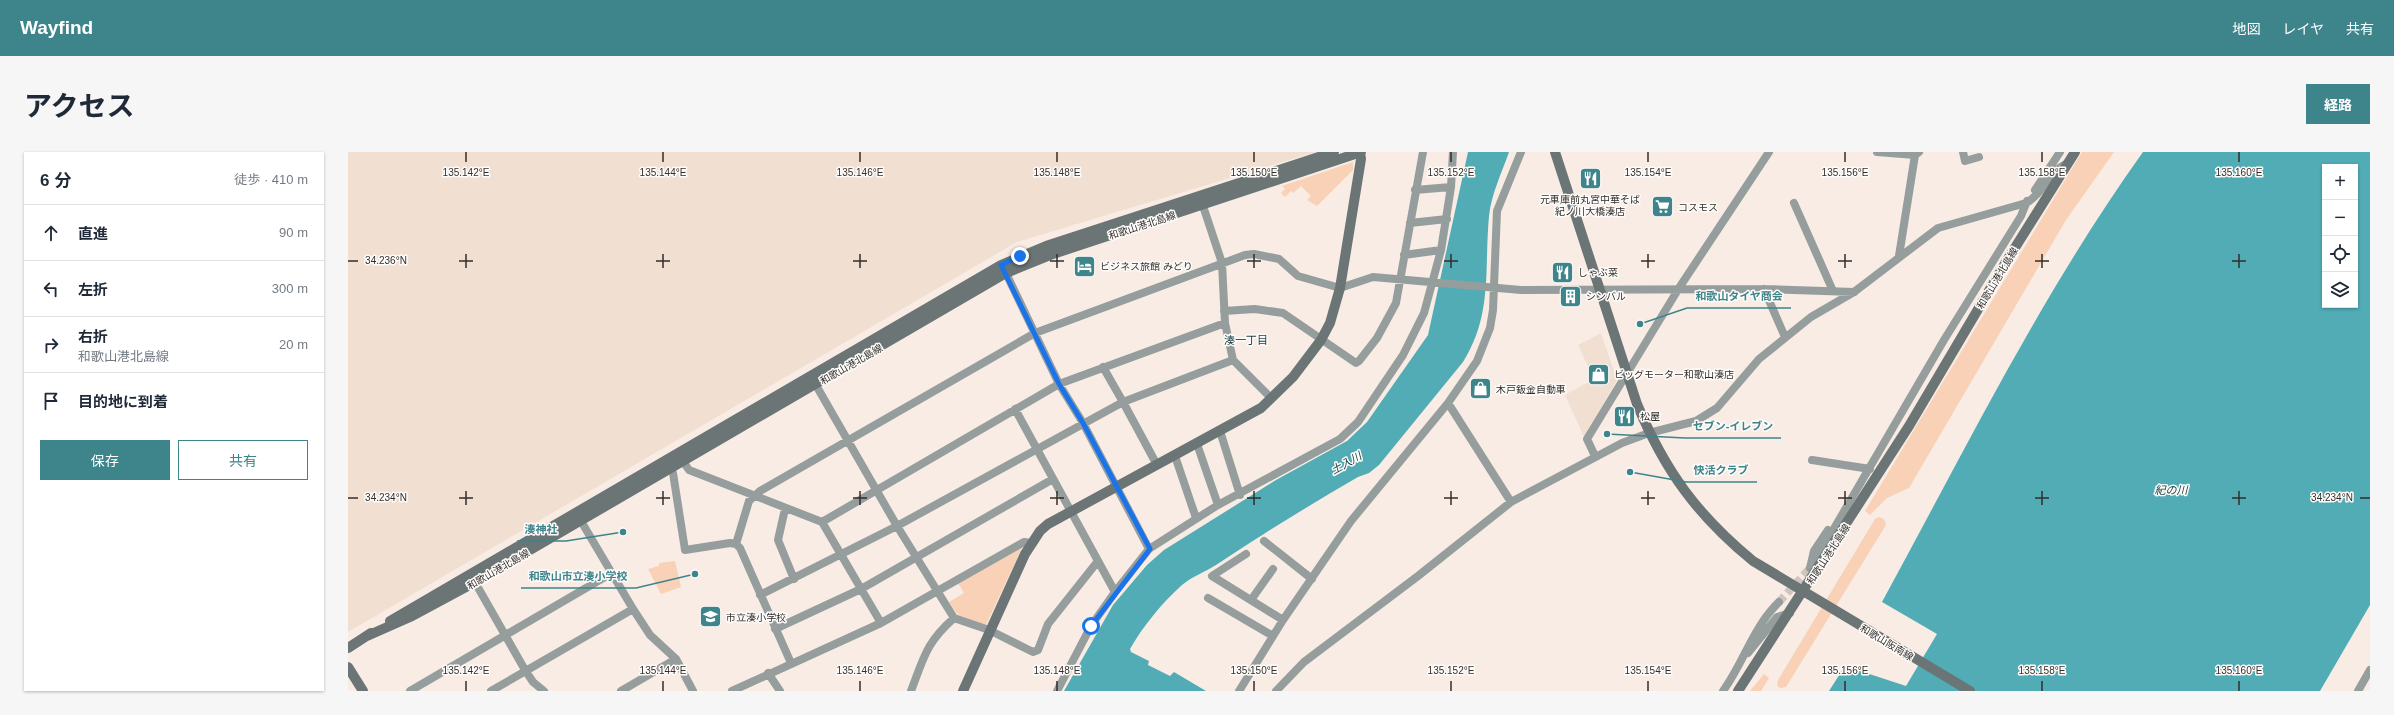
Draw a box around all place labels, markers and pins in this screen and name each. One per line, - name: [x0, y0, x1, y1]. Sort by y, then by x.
- restaurant icon: 元車庫前丸宮中華そば 紀ノ川大橋湊店: [1577, 166, 1603, 192]
- place label: 元車庫前丸宮中華そば 紀ノ川大橋湊店: [1540, 194, 1640, 217]
- supermarket icon: コスモス: [1650, 194, 1676, 220]
- place label: コスモス: [1678, 202, 1718, 213]
- hotel icon: ビジネス旅館 みどり: [1071, 253, 1097, 279]
- restaurant icon: しゃぶ菜: [1549, 259, 1575, 285]
- place label: ビジネス旅館 みどり: [1100, 261, 1193, 272]
- place label: しゃぶ菜: [1578, 267, 1618, 278]
- building icon: シンバル: [1557, 283, 1583, 309]
- callout: 和歌山タイヤ商会: [1687, 285, 1791, 308]
- place label: シンバル: [1586, 291, 1626, 302]
- shop icon: ビッグモーター和歌山湊店: [1585, 361, 1611, 387]
- place label: ビッグモーター和歌山湊店: [1614, 369, 1734, 380]
- shop icon: 木戸鈑金自動車: [1467, 376, 1493, 402]
- place label: 木戸鈑金自動車: [1496, 384, 1566, 395]
- restaurant icon: 松屋: [1611, 403, 1637, 429]
- place label: 松屋: [1640, 411, 1660, 422]
- callout: セブン-イレブン: [1685, 415, 1781, 438]
- callout: 快活クラブ: [1686, 459, 1757, 482]
- callout: 湊神社: [517, 518, 566, 541]
- callout: 和歌山市立湊小学校: [521, 565, 636, 588]
- school or university icon: 市立湊小学校: [697, 604, 723, 630]
- place label: 市立湊小学校: [726, 612, 786, 623]

